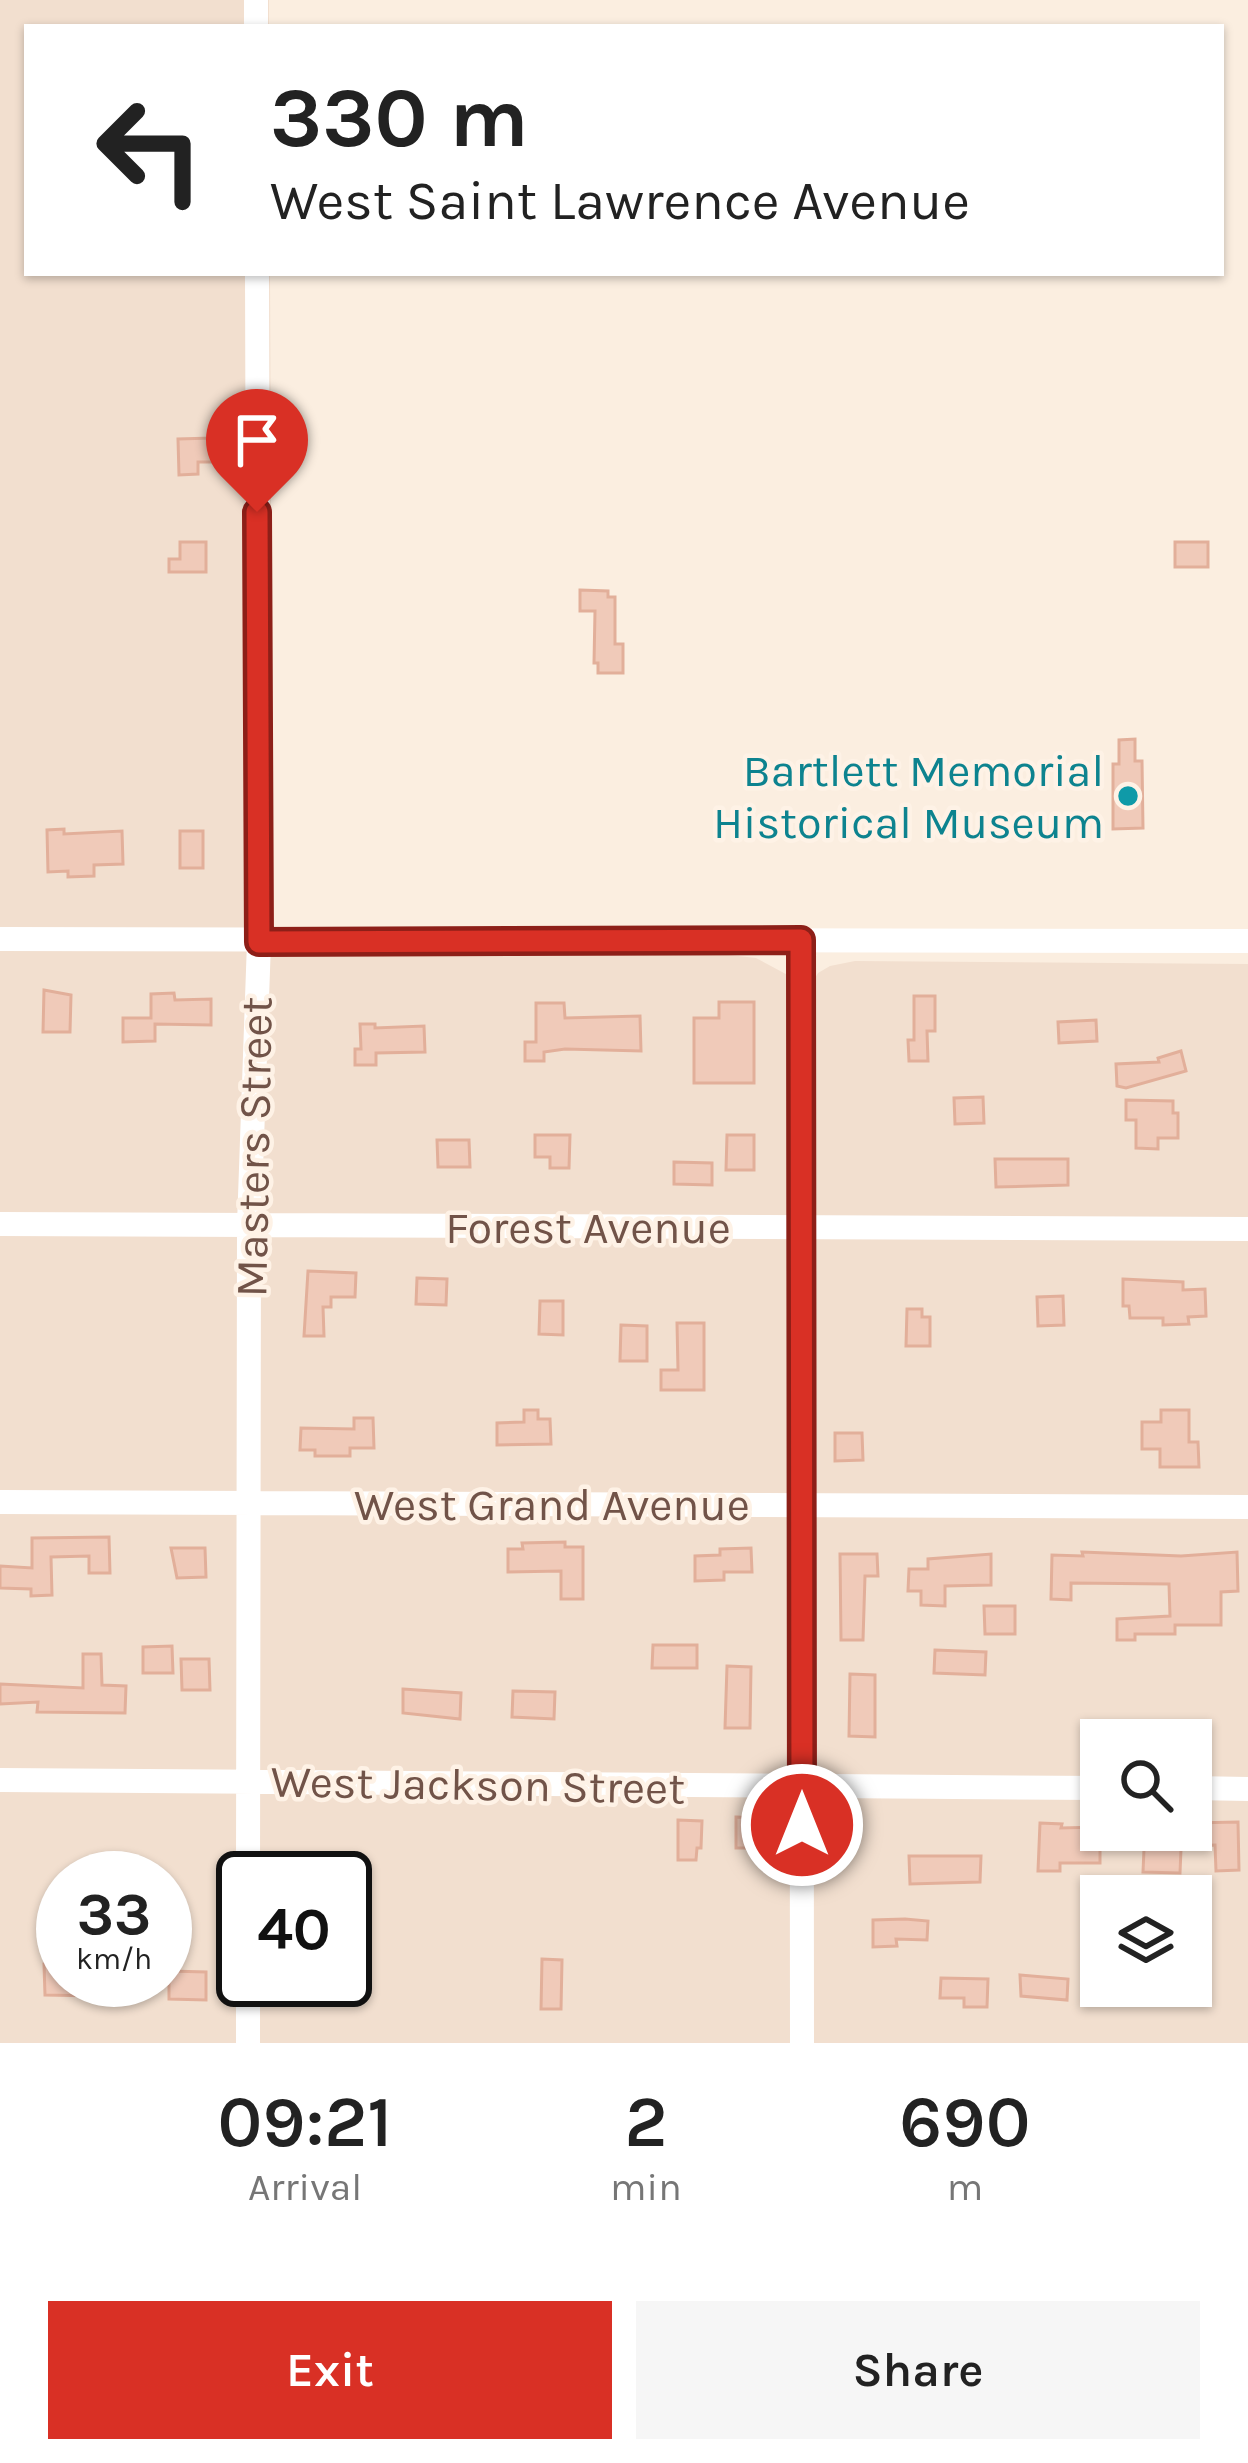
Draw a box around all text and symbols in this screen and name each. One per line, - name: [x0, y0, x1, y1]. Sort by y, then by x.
- text: 330 m: [270, 69, 529, 167]
- icon: left: [72, 72, 228, 228]
- text: West Saint Lawrence Avenue: [270, 169, 970, 233]
- pin: [206, 389, 308, 512]
- icon: arrive: [224, 407, 290, 473]
- place label: Bartlett Memorial Historical Museum: [713, 745, 1104, 849]
- marker: Bartlett Memorial Historical Museum: [1115, 783, 1141, 809]
- street label: Masters Street: [225, 996, 283, 1298]
- street label: Forest Avenue: [445, 1202, 731, 1254]
- street label: West Grand Avenue: [354, 1479, 750, 1531]
- map controls: [1080, 1719, 1212, 2007]
- button: search: [1080, 1719, 1212, 1851]
- street label: West Jackson Street: [270, 1755, 686, 1815]
- position arrow: [739, 1762, 865, 1888]
- speed limit sign: 40: [216, 1851, 372, 2007]
- button: layers: [1080, 1875, 1212, 2007]
- text: 33: [77, 1879, 151, 1949]
- text: km/h: [76, 1941, 152, 1977]
- text: 09:21: [218, 2080, 393, 2164]
- text: 2: [624, 2080, 667, 2164]
- text: 690: [899, 2080, 1030, 2164]
- text: Arrival: [248, 2164, 362, 2210]
- text: min: [610, 2164, 682, 2210]
- text: m: [947, 2164, 983, 2210]
- button: Exit: [48, 2301, 612, 2439]
- button: Share: [636, 2301, 1200, 2439]

